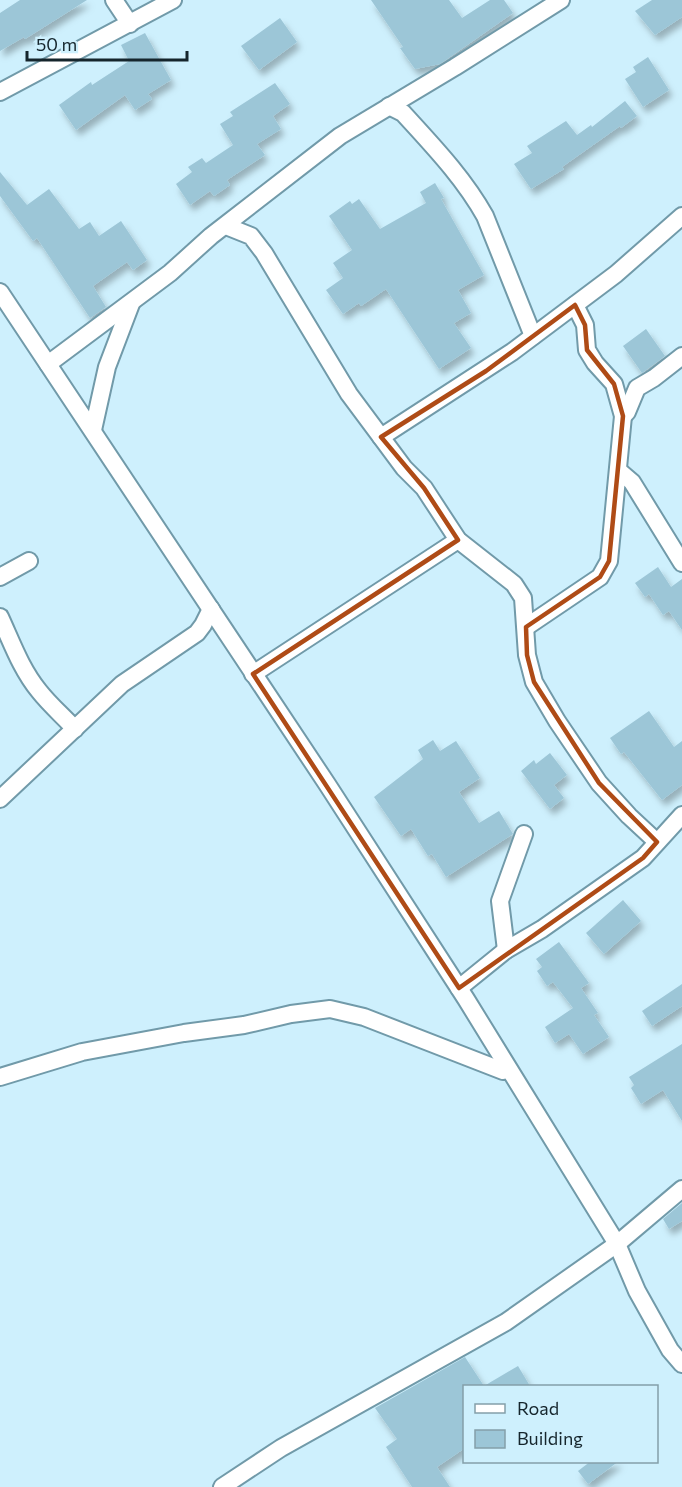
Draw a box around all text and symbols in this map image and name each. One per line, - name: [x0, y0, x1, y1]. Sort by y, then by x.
- scale bar: [27, 24, 188, 62]
- text: 50 m: [36, 33, 77, 55]
- legend: [463, 1385, 658, 1463]
- text: Road: [517, 1397, 559, 1419]
- text: Building: [517, 1427, 583, 1449]

